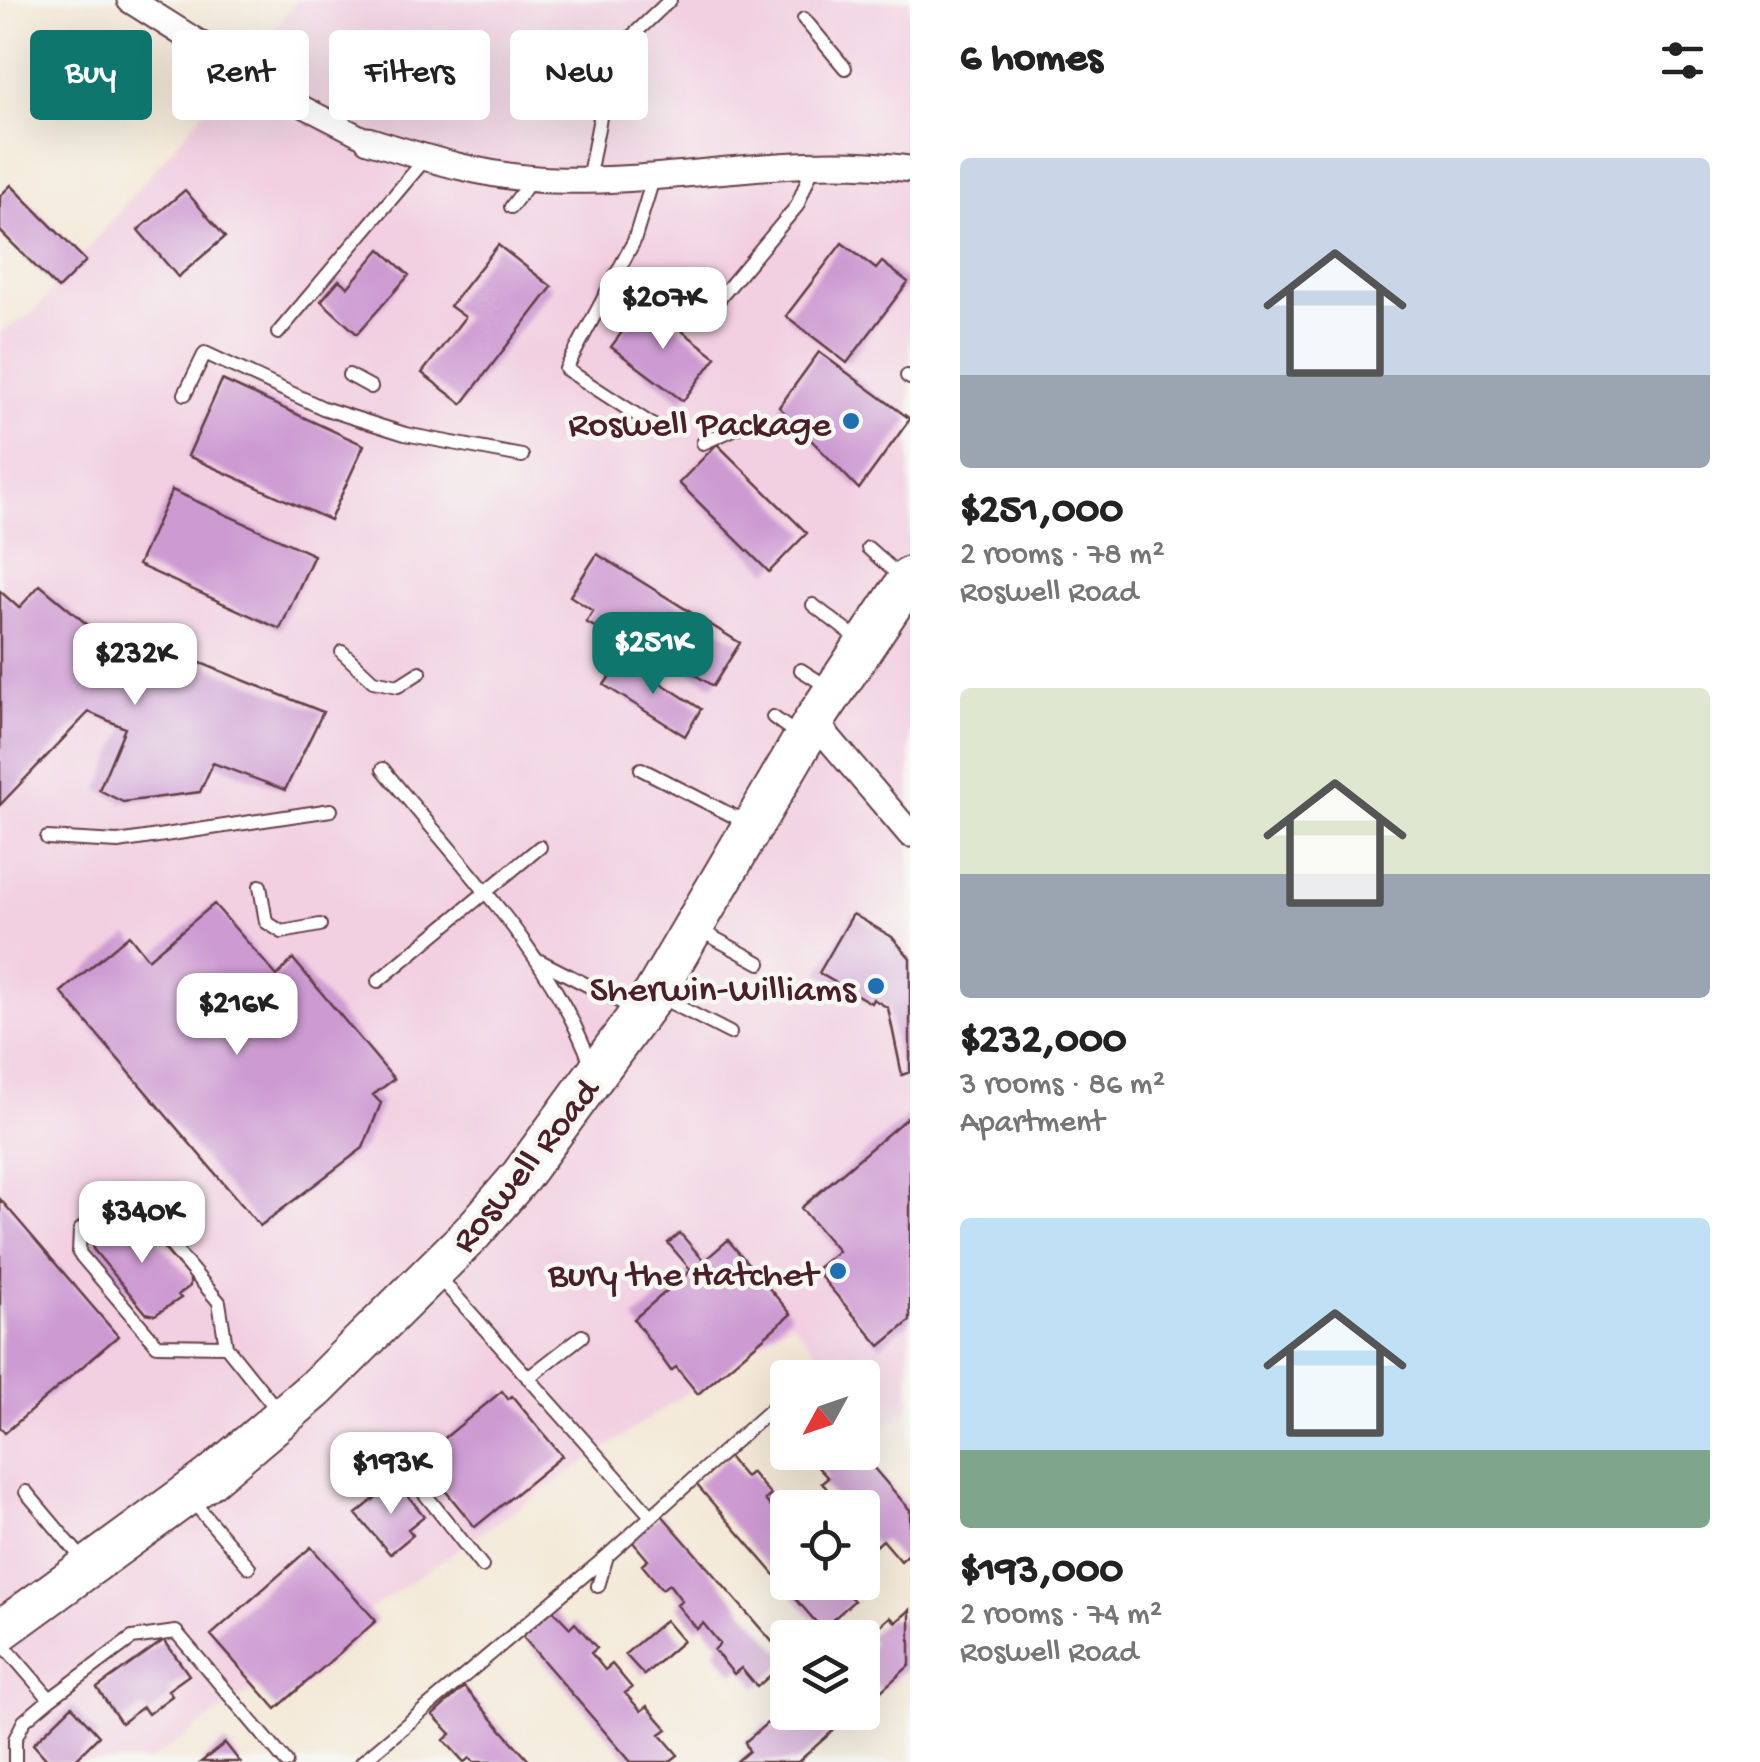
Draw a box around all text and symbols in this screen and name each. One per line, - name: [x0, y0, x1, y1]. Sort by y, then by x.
- chip: Buy: [30, 30, 152, 120]
- chip: Rent: [172, 30, 309, 120]
- chip: Filters: [329, 30, 490, 120]
- chip: New: [510, 30, 648, 120]
- icon: filters: [1655, 33, 1710, 88]
- text: 6 homes: [960, 36, 1103, 85]
- icon: home: [1245, 223, 1425, 403]
- pin: $207K: [593, 267, 733, 352]
- text: $207K: [622, 280, 704, 318]
- place label: Roswell Package: [568, 405, 831, 449]
- marker: Roswell Package: [840, 410, 862, 432]
- text: $251,000: [960, 488, 1123, 537]
- text: 2 rooms · 78 m²: [960, 537, 1165, 575]
- text: Roswell Road: [960, 575, 1138, 613]
- pin: $251K: [583, 612, 723, 697]
- pin: $232K: [65, 623, 205, 708]
- text: $251K: [614, 625, 692, 663]
- text: $232K: [95, 636, 175, 674]
- icon: home: [1245, 753, 1425, 933]
- place label: Sherwin-Williams: [590, 970, 857, 1014]
- pin: $216K: [167, 973, 307, 1058]
- marker: Sherwin-Williams: [865, 975, 887, 997]
- text: $216K: [199, 986, 275, 1024]
- text: $232,000: [960, 1018, 1127, 1067]
- text: 3 rooms · 86 m²: [960, 1067, 1165, 1105]
- street label: Roswell Road: [444, 1070, 613, 1264]
- text: Apartment: [960, 1105, 1104, 1143]
- pin: $340K: [72, 1181, 212, 1266]
- text: $340K: [101, 1194, 183, 1232]
- place label: Bury the Hatchet: [547, 1255, 821, 1299]
- marker: Bury the Hatchet: [827, 1260, 849, 1282]
- icon: home: [1245, 1283, 1425, 1463]
- north arrow: [770, 1360, 880, 1470]
- map controls: [770, 1360, 880, 1730]
- pin: $193K: [321, 1432, 461, 1517]
- text: $193K: [352, 1445, 430, 1483]
- button: locate: [770, 1490, 880, 1600]
- text: $193,000: [960, 1548, 1123, 1597]
- text: 2 rooms · 74 m²: [960, 1597, 1162, 1635]
- button: layers: [770, 1620, 880, 1730]
- text: Roswell Road: [960, 1635, 1138, 1673]

